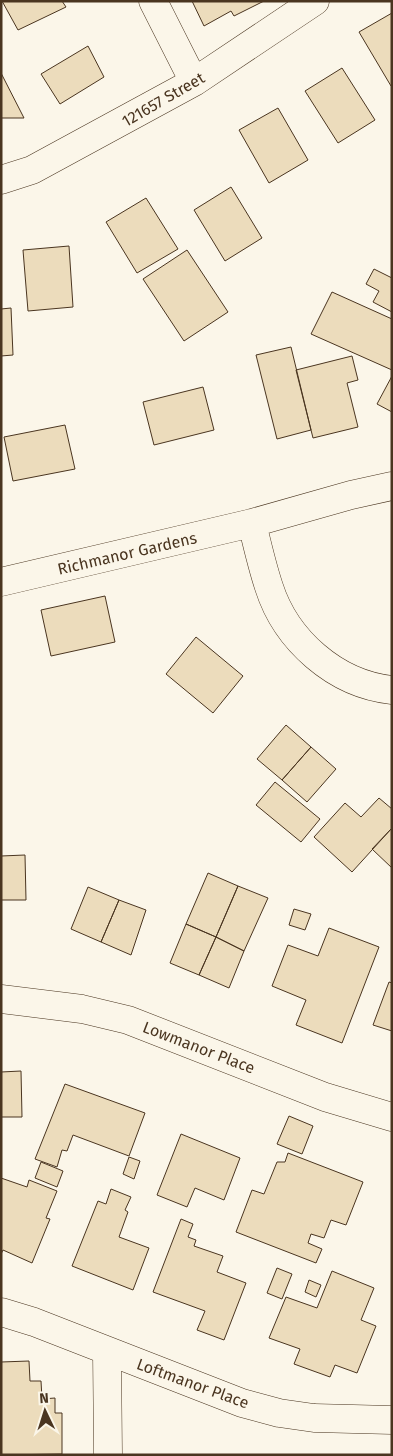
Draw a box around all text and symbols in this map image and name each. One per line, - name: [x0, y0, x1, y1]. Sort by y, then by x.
- street label: 121657 Street: [119, 68, 208, 131]
- street label: Richmanor Gardens: [56, 528, 199, 579]
- street label: Lowmanor Place: [140, 1017, 258, 1078]
- street label: Loftmanor Place: [134, 1354, 252, 1413]
- north arrow: [20, 1386, 70, 1436]
- text: N: [39, 1390, 49, 1407]

